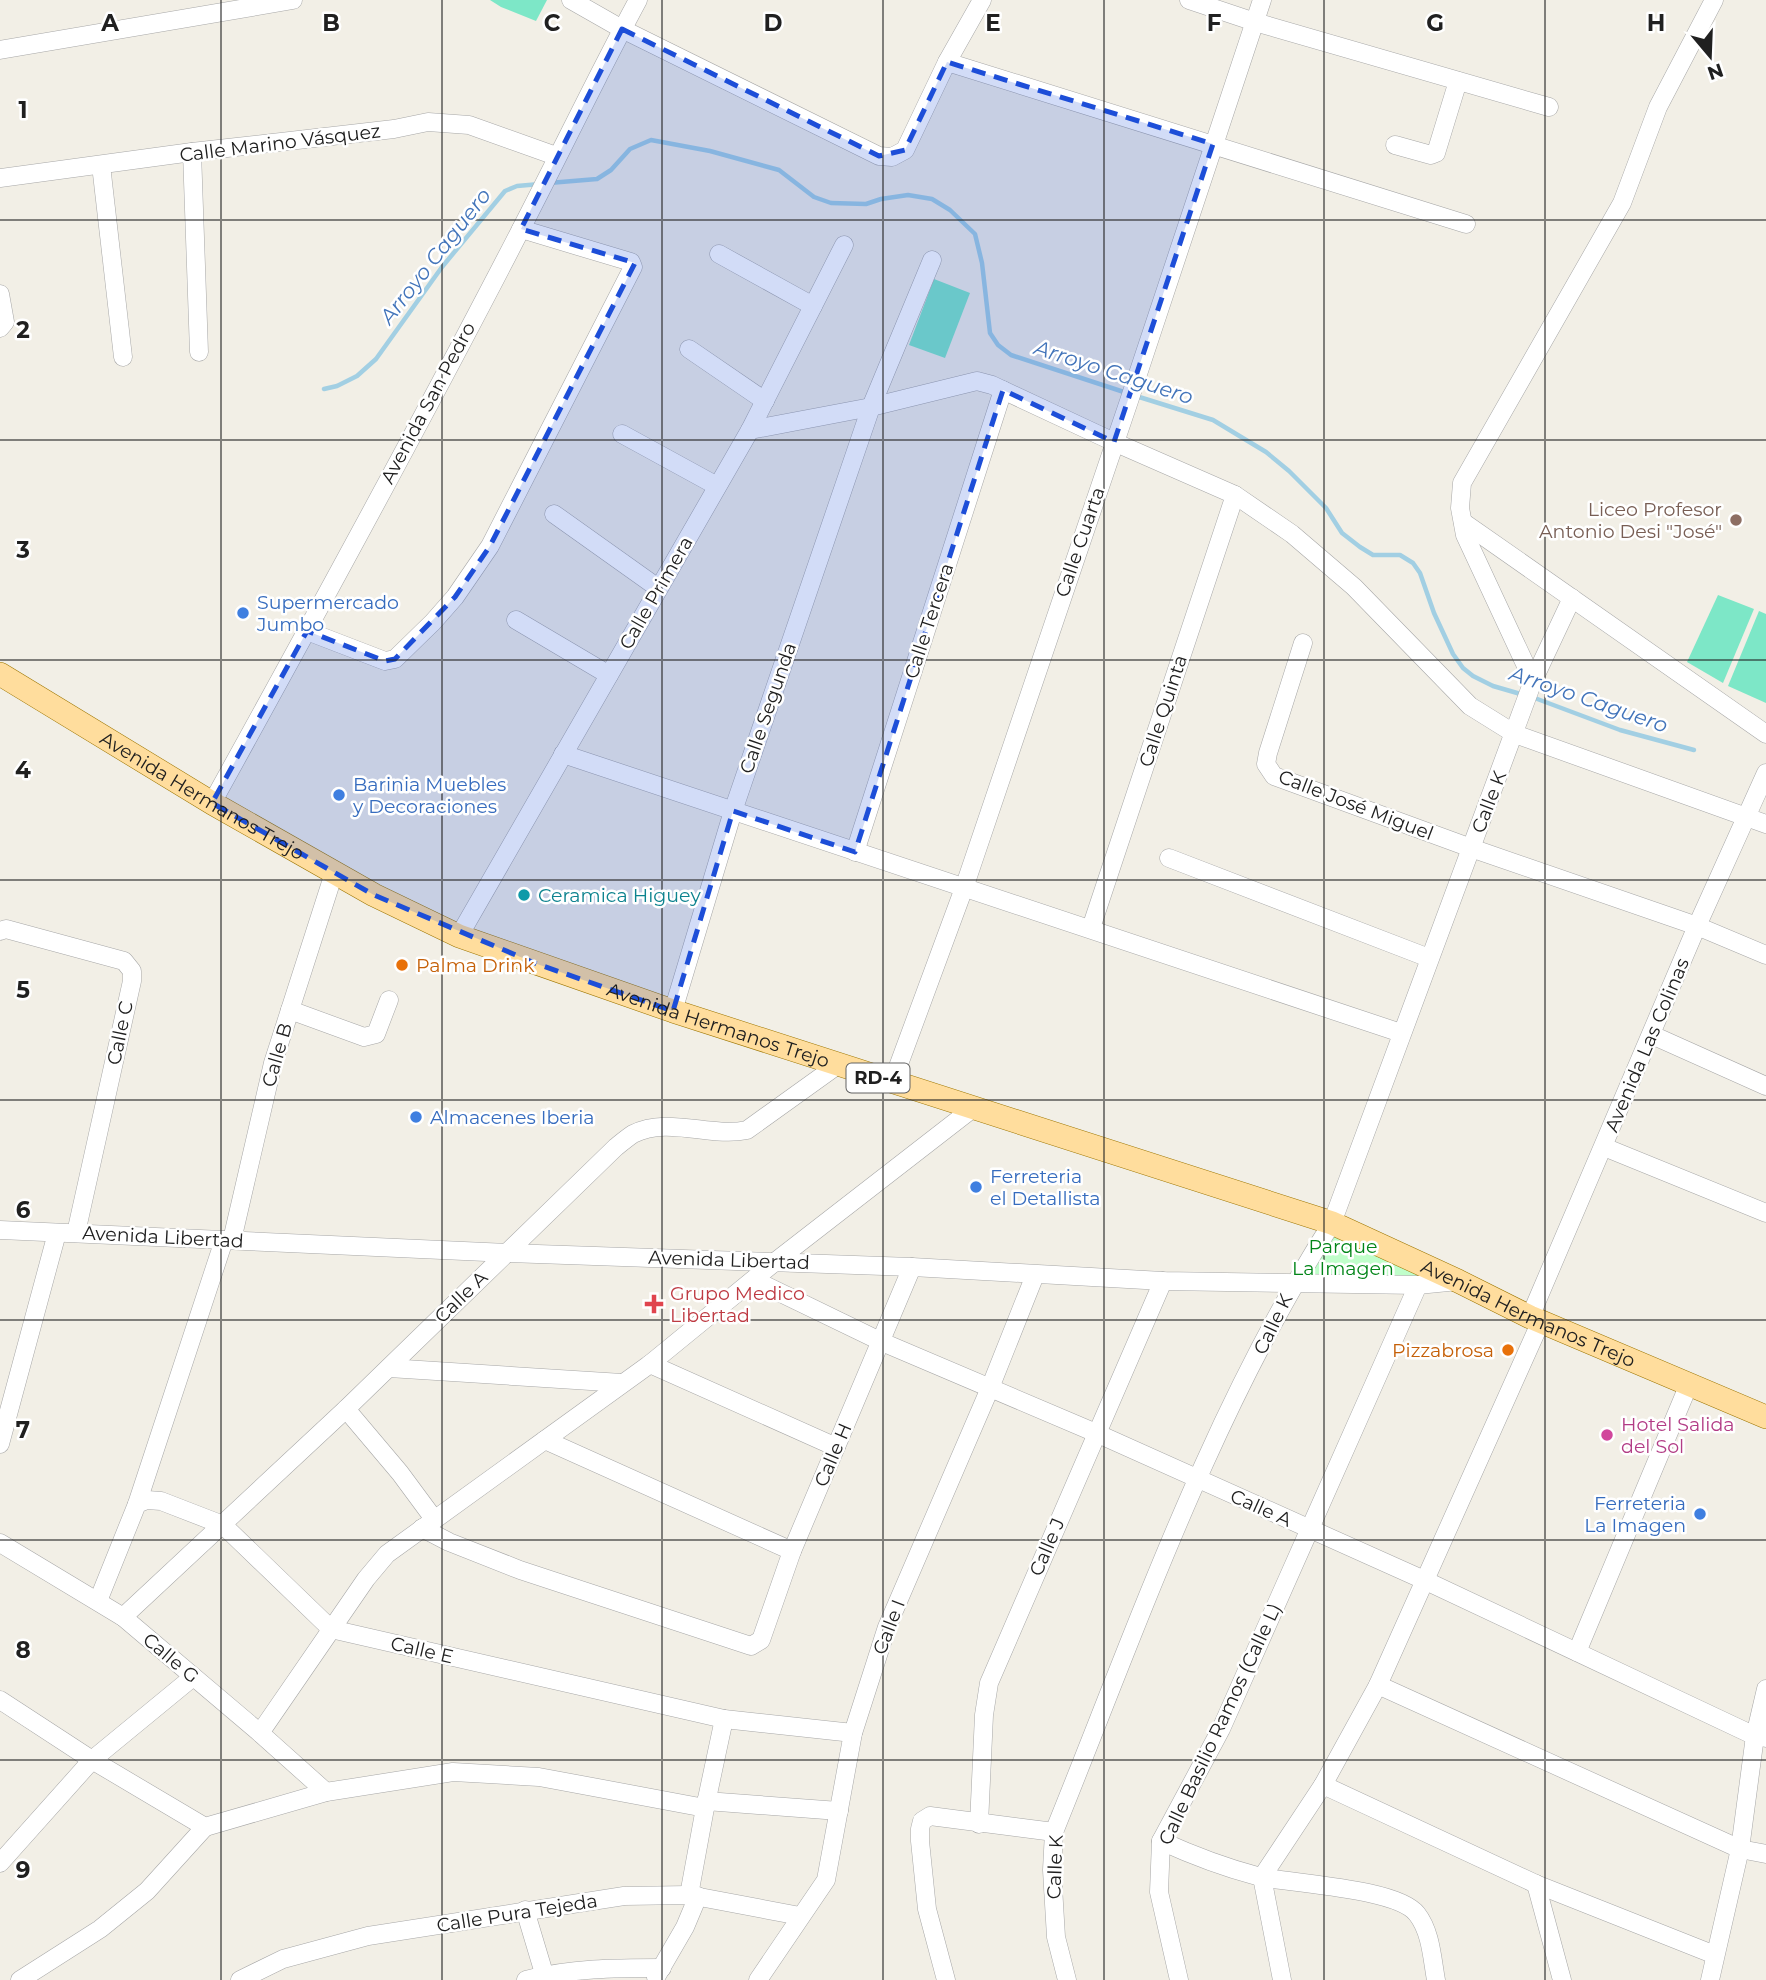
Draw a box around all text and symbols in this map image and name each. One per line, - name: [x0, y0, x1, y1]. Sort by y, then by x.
- text: A: [100, 9, 119, 37]
- text: B: [322, 9, 340, 37]
- text: C: [544, 9, 561, 37]
- text: D: [764, 9, 783, 37]
- text: E: [985, 9, 1001, 37]
- text: F: [1207, 9, 1222, 37]
- text: G: [1426, 9, 1444, 37]
- text: H: [1647, 9, 1665, 37]
- north arrow: [1675, 21, 1745, 91]
- text: N: [1704, 58, 1726, 85]
- text: 1: [18, 96, 28, 124]
- street label: Calle Marino Vásquez: [178, 119, 382, 167]
- water label: Arroyo Caguero: [373, 183, 496, 330]
- text: 2: [16, 316, 30, 344]
- street label: Avenida San Pedro: [376, 318, 480, 488]
- water label: Arroyo Caguero: [1030, 334, 1197, 409]
- street label: Calle Cuarta: [1050, 484, 1110, 600]
- place label: Liceo Profesor Antonio Desi "José": [1539, 498, 1722, 543]
- marker: Liceo Profesor Antonio Desi "José": [1728, 512, 1744, 528]
- street label: Calle Primera: [614, 532, 698, 654]
- text: 3: [15, 536, 30, 564]
- street label: Calle Tercera: [900, 560, 958, 682]
- place label: Supermercado Jumbo: [256, 591, 399, 636]
- marker: Supermercado Jumbo: [235, 605, 251, 621]
- street label: Calle Segunda: [735, 639, 801, 777]
- street label: Calle Quinta: [1134, 652, 1192, 770]
- water label: Arroyo Caguero: [1505, 660, 1671, 738]
- street label: Avenida Hermanos Trejo: [96, 726, 309, 865]
- text: 4: [15, 756, 31, 784]
- street label: Calle José Miguel: [1275, 765, 1437, 845]
- street label: Calle K: [1467, 767, 1512, 836]
- place label: Barinia Muebles y Decoraciones: [352, 773, 506, 818]
- marker: Barinia Muebles y Decoraciones: [331, 787, 347, 803]
- place label: Ceramica Higuey: [538, 884, 701, 907]
- marker: Ceramica Higuey: [516, 887, 532, 903]
- place label: Palma Drink: [416, 954, 535, 977]
- street label: Avenida Las Colinas: [1600, 955, 1694, 1135]
- marker: Palma Drink: [394, 957, 410, 973]
- text: 5: [16, 976, 30, 1004]
- street label: Avenida Hermanos Trejo: [604, 977, 833, 1072]
- street label: Calle C: [102, 999, 138, 1067]
- street label: Calle B: [257, 1020, 297, 1090]
- road number: RD-4: [846, 1064, 910, 1092]
- place label: Almacenes Iberia: [430, 1106, 595, 1129]
- marker: Almacenes Iberia: [408, 1109, 424, 1125]
- place label: Ferreteria el Detallista: [990, 1165, 1100, 1210]
- marker: Ferreteria el Detallista: [968, 1179, 984, 1195]
- text: 6: [16, 1196, 31, 1224]
- street label: Avenida Libertad: [82, 1221, 244, 1253]
- park label: Parque La Imagen: [1292, 1235, 1394, 1280]
- street label: Avenida Libertad: [648, 1246, 810, 1274]
- street label: Avenida Hermanos Trejo: [1418, 1254, 1639, 1372]
- street label: Calle A: [430, 1266, 493, 1328]
- place label: Grupo Medico Libertad: [670, 1282, 805, 1327]
- street label: Calle K: [1248, 1289, 1298, 1358]
- marker: Grupo Medico Libertad: [644, 1294, 664, 1314]
- place label: Pizzabrosa: [1392, 1339, 1494, 1362]
- marker: Pizzabrosa: [1500, 1342, 1516, 1358]
- place label: Hotel Salida del Sol: [1621, 1413, 1735, 1458]
- text: 7: [16, 1416, 30, 1444]
- street label: Calle H: [809, 1420, 857, 1490]
- marker: Hotel Salida del Sol: [1599, 1427, 1615, 1443]
- street label: Calle A: [1227, 1484, 1296, 1532]
- place label: Ferreteria La Imagen: [1584, 1492, 1686, 1537]
- marker: Ferreteria La Imagen: [1692, 1506, 1708, 1522]
- street label: Calle J: [1025, 1515, 1069, 1579]
- street label: Calle I: [868, 1596, 910, 1658]
- street label: Calle Basilio Ramos (Calle L): [1154, 1599, 1286, 1849]
- street label: Calle G: [138, 1628, 204, 1688]
- street label: Calle E: [388, 1632, 456, 1668]
- text: 8: [15, 1636, 31, 1664]
- street label: Calle K: [1042, 1834, 1068, 1900]
- text: 9: [16, 1856, 30, 1884]
- street label: Calle Pura Tejeda: [435, 1889, 599, 1937]

